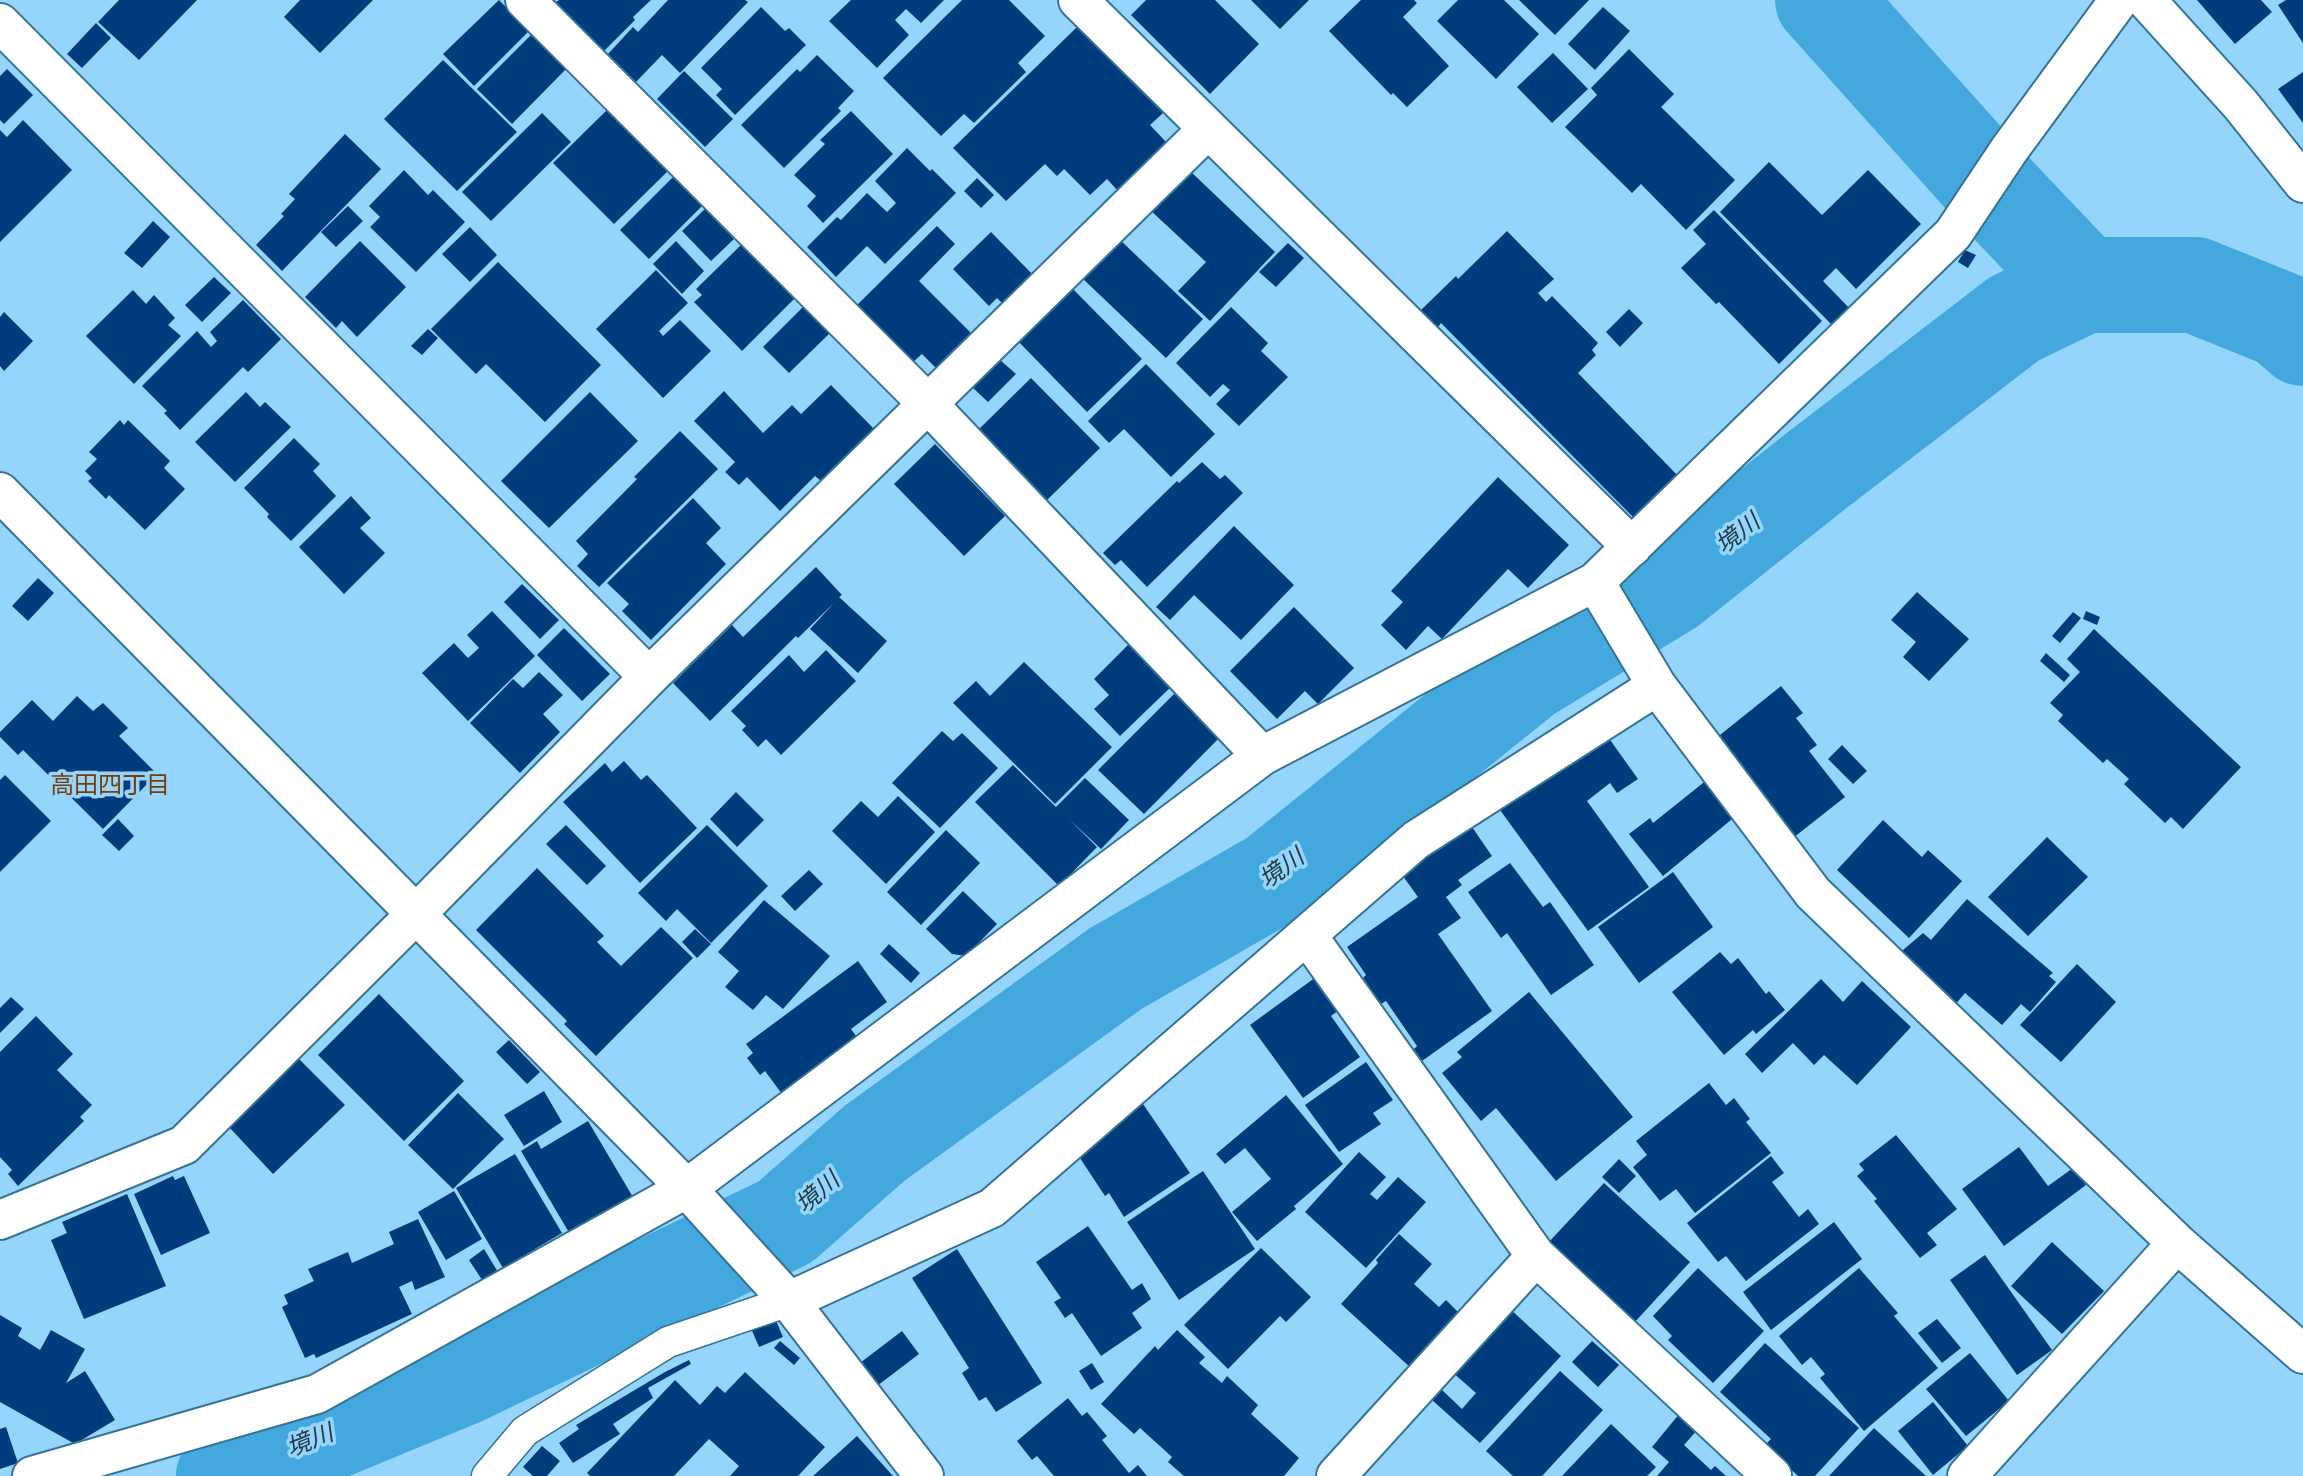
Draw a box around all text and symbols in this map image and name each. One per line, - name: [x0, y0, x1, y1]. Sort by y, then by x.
- water label: 境川: [1710, 508, 1766, 560]
- district label: 高田四丁目: [50, 772, 170, 800]
- water label: 境川: [1254, 843, 1310, 895]
- water label: 境川: [790, 1166, 846, 1220]
- water label: 境川: [282, 1419, 338, 1463]

